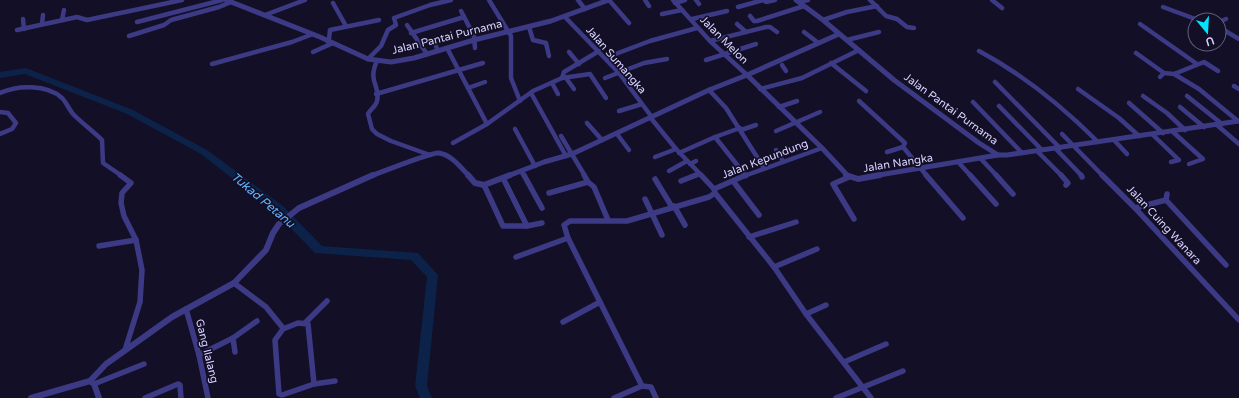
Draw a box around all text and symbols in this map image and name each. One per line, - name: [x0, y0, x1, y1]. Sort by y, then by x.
- north arrow: [1187, 12, 1227, 52]
- street label: Jalan Melon: [697, 13, 751, 67]
- street label: Jalan Pantai Purnama: [391, 17, 503, 57]
- street label: Jalan Sumangka: [583, 24, 649, 96]
- text: U: [1204, 34, 1216, 49]
- street label: Jalan Pantai Purnama: [901, 71, 1001, 147]
- street label: Jalan Kepundung: [720, 137, 810, 181]
- street label: Jalan Nangka: [862, 151, 934, 175]
- water label: Tukad Petanu: [228, 169, 298, 231]
- street label: Jalan Cuing Wanara: [1124, 183, 1204, 267]
- street label: Gang Ilalang: [193, 318, 221, 384]

